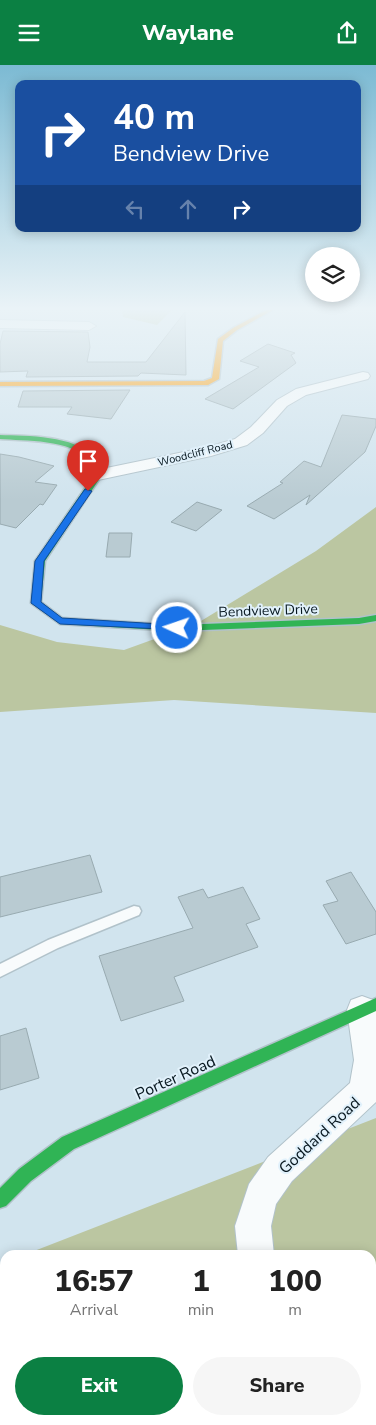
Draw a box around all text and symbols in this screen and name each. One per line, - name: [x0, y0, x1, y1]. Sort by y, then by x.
- text: Waylane: [142, 18, 234, 48]
- icon: menu: [15, 19, 43, 47]
- icon: share: [333, 19, 361, 47]
- text: 40 m: [113, 94, 195, 141]
- icon: right: [30, 100, 95, 165]
- text: Bendview Drive: [113, 139, 269, 169]
- icon: left: [121, 195, 149, 223]
- icon: ahead: [174, 195, 202, 223]
- icon: right: [227, 195, 255, 223]
- map controls: [305, 247, 360, 302]
- button: layers: [305, 247, 360, 302]
- street label: Woodcliff Road: [156, 437, 234, 470]
- pin: [67, 440, 109, 491]
- icon: arrive: [74, 447, 102, 475]
- street label: Bendview Drive: [218, 599, 318, 622]
- position arrow: [150, 601, 202, 653]
- street label: Porter Road: [132, 1050, 219, 1105]
- street label: Goddard Road: [274, 1092, 365, 1179]
- text: 16:57: [54, 1261, 134, 1302]
- text: 1: [192, 1261, 210, 1302]
- text: 100: [268, 1261, 322, 1302]
- text: Arrival: [70, 1299, 118, 1321]
- text: min: [188, 1299, 214, 1321]
- text: m: [288, 1299, 302, 1321]
- button: Exit: [15, 1357, 183, 1415]
- button: Share: [193, 1357, 361, 1415]

